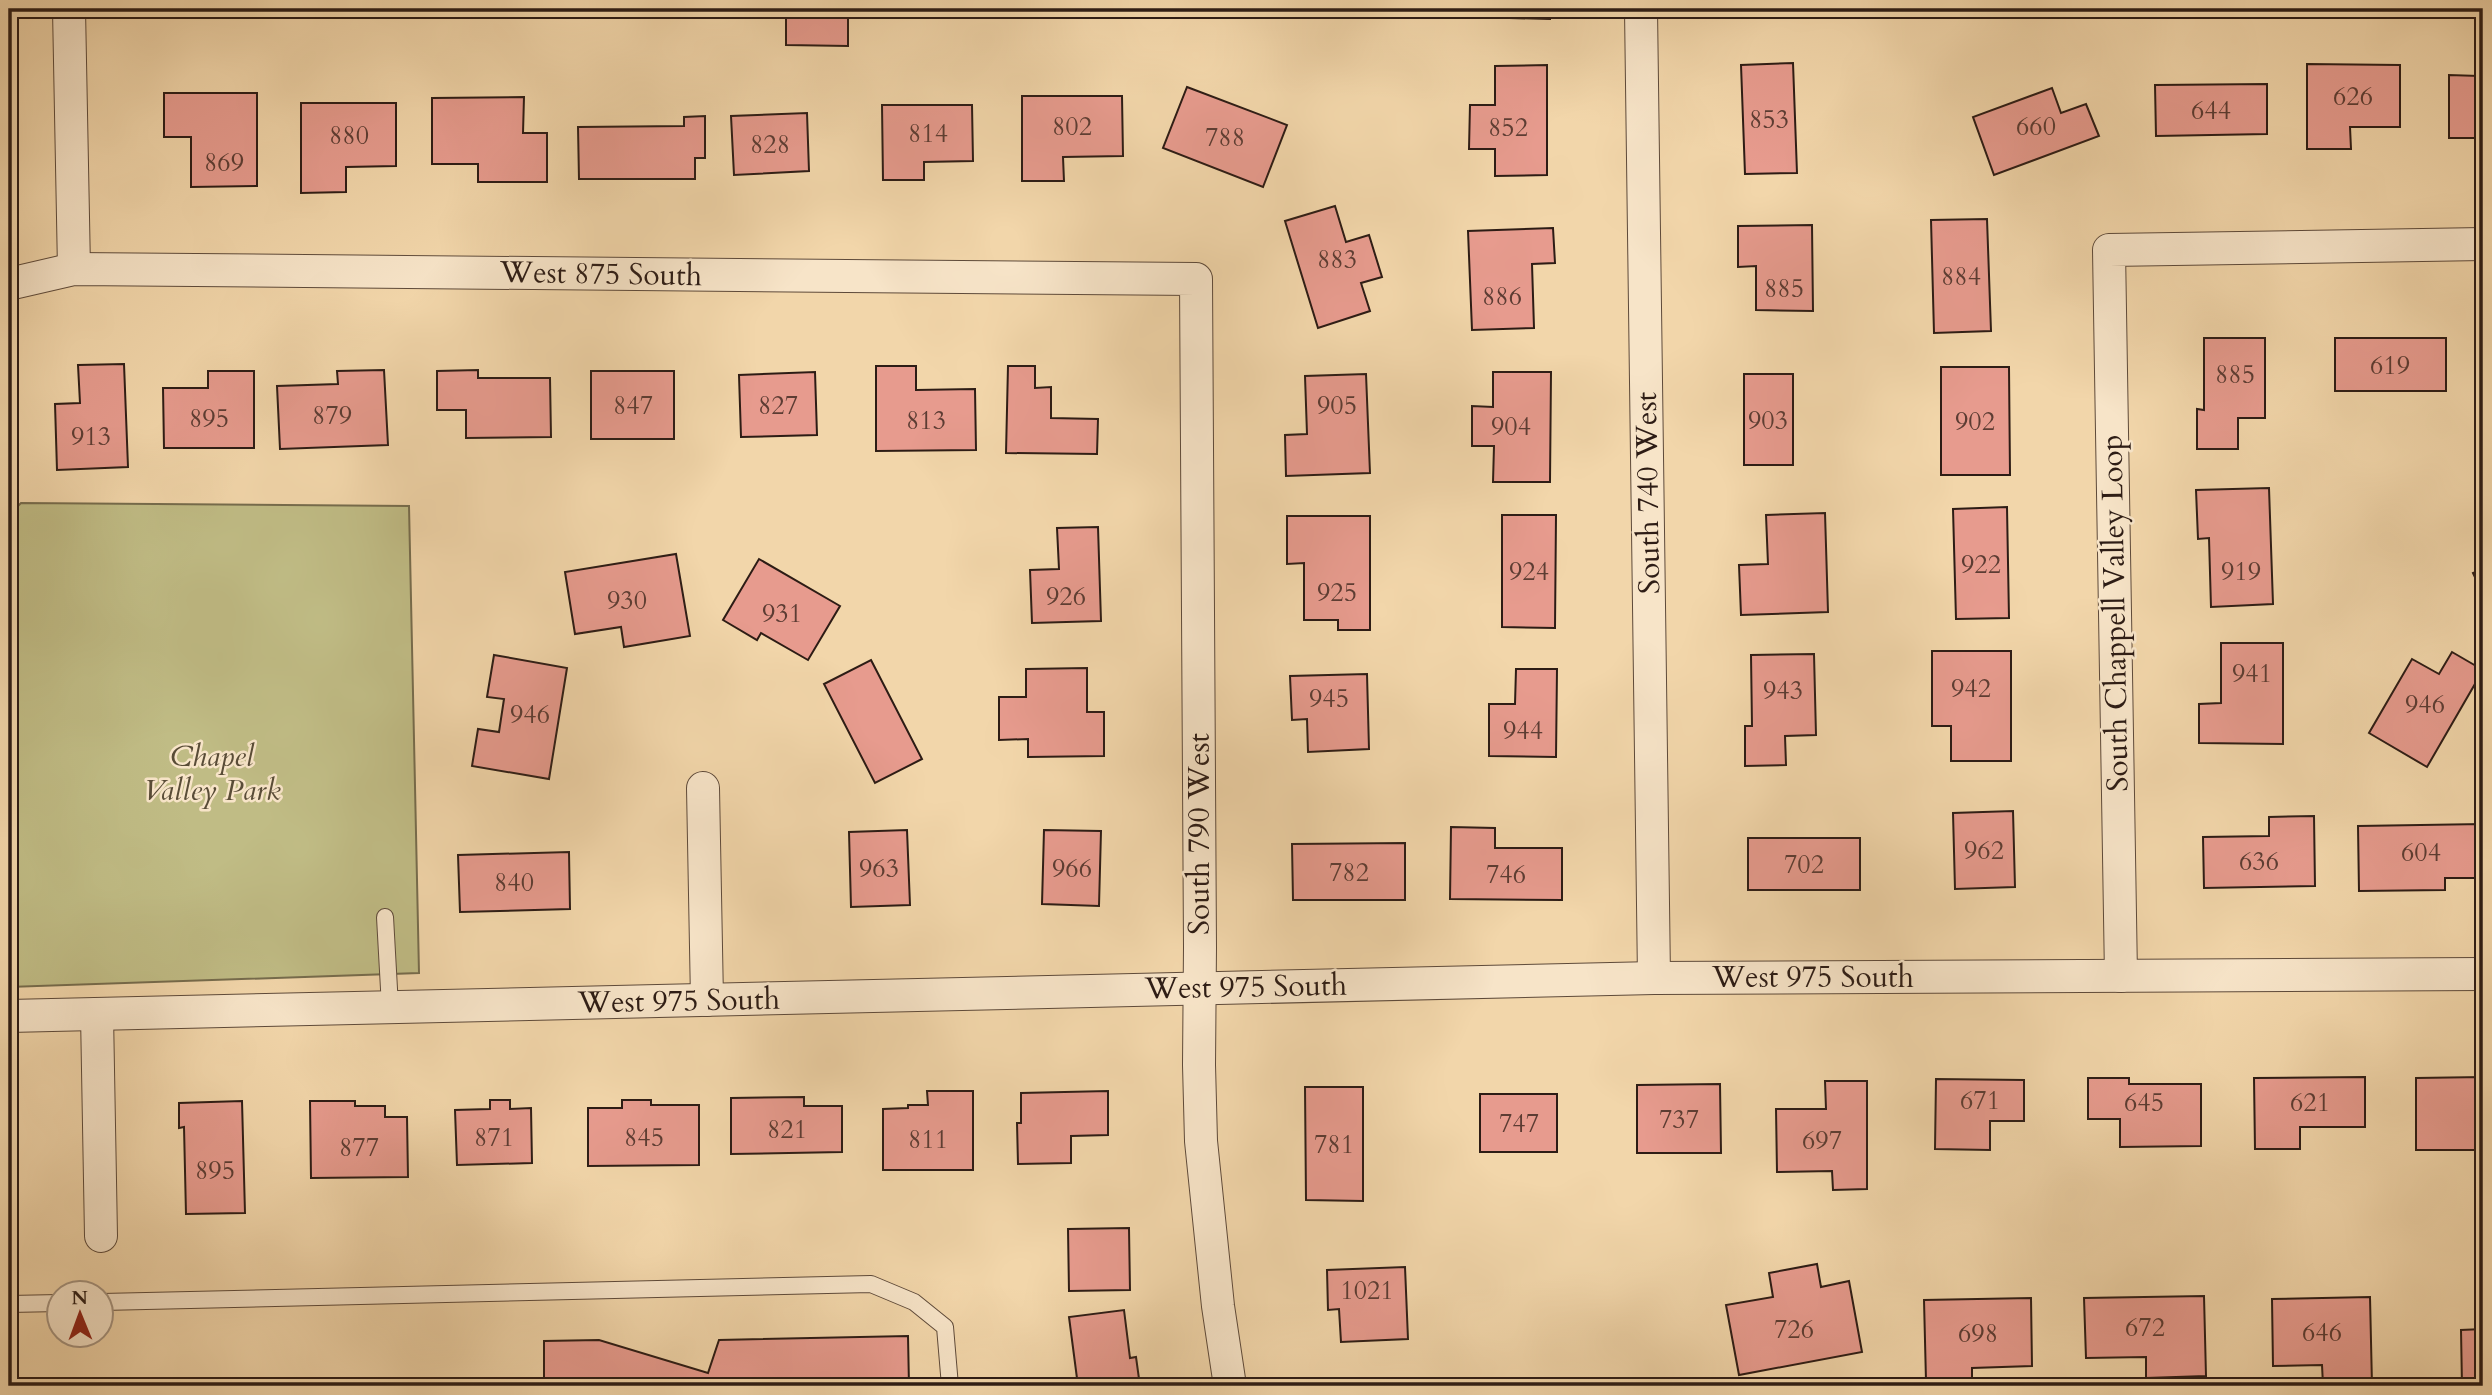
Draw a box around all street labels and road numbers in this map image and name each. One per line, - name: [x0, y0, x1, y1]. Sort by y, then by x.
- street label: West 875 South: [499, 252, 703, 296]
- street label: South 740 West: [1626, 391, 1670, 594]
- street label: South Chappell Valley Loop: [2091, 434, 2139, 792]
- street label: South 790 West: [1179, 732, 1220, 935]
- street label: West 975 South: [1711, 957, 1915, 998]
- street label: West 975 South: [1144, 965, 1348, 1009]
- street label: West 975 South: [577, 979, 781, 1023]

